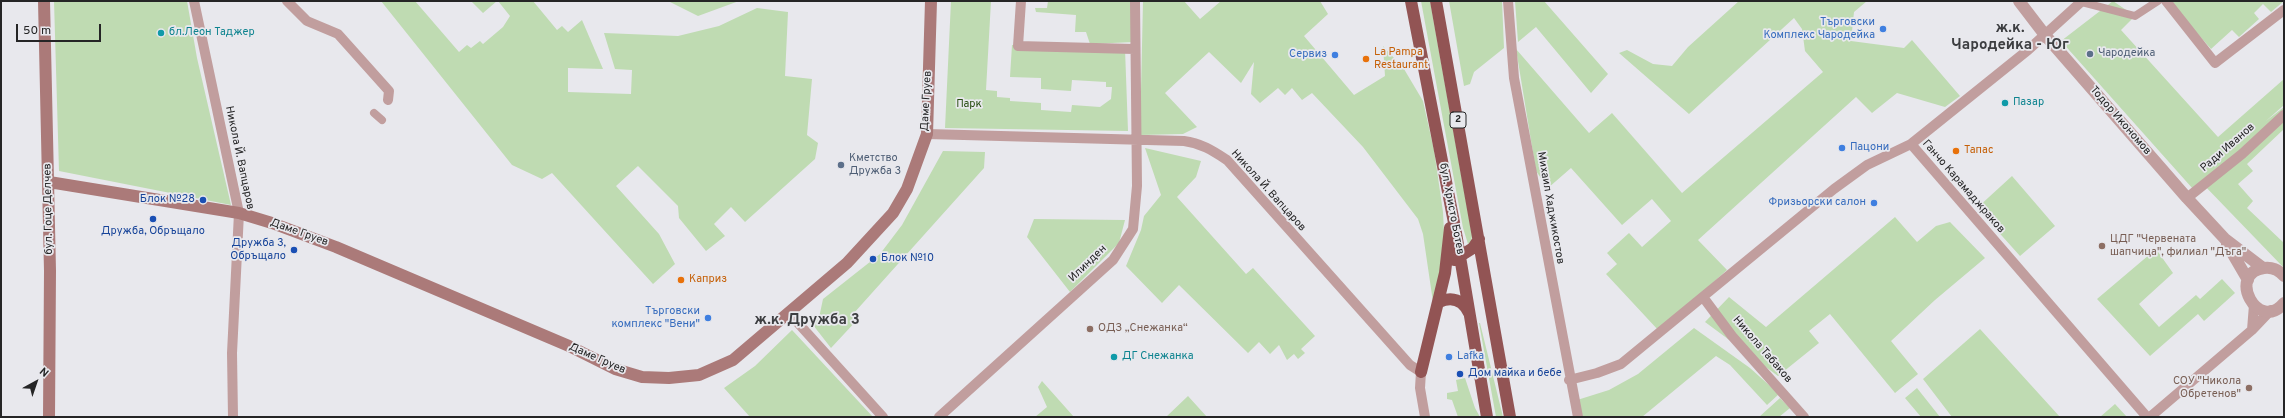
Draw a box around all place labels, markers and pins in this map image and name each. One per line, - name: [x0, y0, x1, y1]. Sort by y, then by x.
- place label: Търговски Комплекс Чародейка: [1763, 16, 1875, 42]
- marker: Търговски Комплекс Чародейка: [1878, 24, 1888, 34]
- place label: бл.Леон Таджер: [169, 26, 255, 40]
- marker: бл.Леон Таджер: [156, 28, 166, 38]
- place label: La Pampa Restaurant: [1374, 46, 1428, 72]
- place label: Чародейка: [2098, 47, 2155, 61]
- place label: Сервиз: [1289, 48, 1327, 62]
- marker: Чародейка: [2085, 49, 2095, 59]
- marker: Сервиз: [1330, 50, 1340, 60]
- marker: La Pampa Restaurant: [1361, 54, 1371, 64]
- place label: Пазар: [2013, 96, 2044, 110]
- marker: Пазар: [2000, 98, 2010, 108]
- place label: Пацони: [1850, 141, 1889, 155]
- marker: Пацони: [1837, 143, 1847, 153]
- place label: Тапас: [1964, 144, 1993, 158]
- marker: Тапас: [1951, 146, 1961, 156]
- place label: Кметство Дружба 3: [849, 152, 901, 178]
- marker: Кметство Дружба 3: [836, 160, 846, 170]
- place label: Блок №28: [140, 193, 195, 207]
- marker: Блок №28: [198, 195, 208, 205]
- place label: Фризьорски салон: [1769, 196, 1866, 210]
- marker: Фризьорски салон: [1869, 198, 1879, 208]
- marker: Дружба, Обръщало: [148, 214, 158, 224]
- place label: Дружба, Обръщало: [101, 225, 205, 239]
- place label: ЦДГ "Червената шапчица", филиал "Дъга": [2110, 233, 2246, 259]
- place label: Дружба 3, Обръщало: [230, 237, 286, 263]
- marker: ЦДГ "Червената шапчица", филиал "Дъга": [2097, 241, 2107, 251]
- marker: Дружба 3, Обръщало: [289, 245, 299, 255]
- place label: Блок №10: [881, 252, 934, 266]
- marker: Блок №10: [868, 254, 878, 264]
- place label: Каприз: [689, 273, 727, 287]
- marker: Каприз: [676, 275, 686, 285]
- place label: Търговски комплекс "Вени": [611, 305, 700, 331]
- marker: Търговски комплекс "Вени": [703, 313, 713, 323]
- place label: ОДЗ „Снежанка“: [1098, 322, 1188, 336]
- marker: ОДЗ „Снежанка“: [1085, 324, 1095, 334]
- place label: ДГ Снежанка: [1122, 350, 1194, 364]
- place label: Lafka: [1457, 350, 1484, 364]
- marker: ДГ Снежанка: [1109, 352, 1119, 362]
- marker: Lafka: [1444, 352, 1454, 362]
- place label: Дом майка и бебе: [1468, 367, 1562, 381]
- marker: Дом майка и бебе: [1455, 369, 1465, 379]
- place label: СОУ "Никола Обретенов": [2173, 375, 2241, 401]
- marker: СОУ "Никола Обретенов": [2244, 383, 2254, 393]

